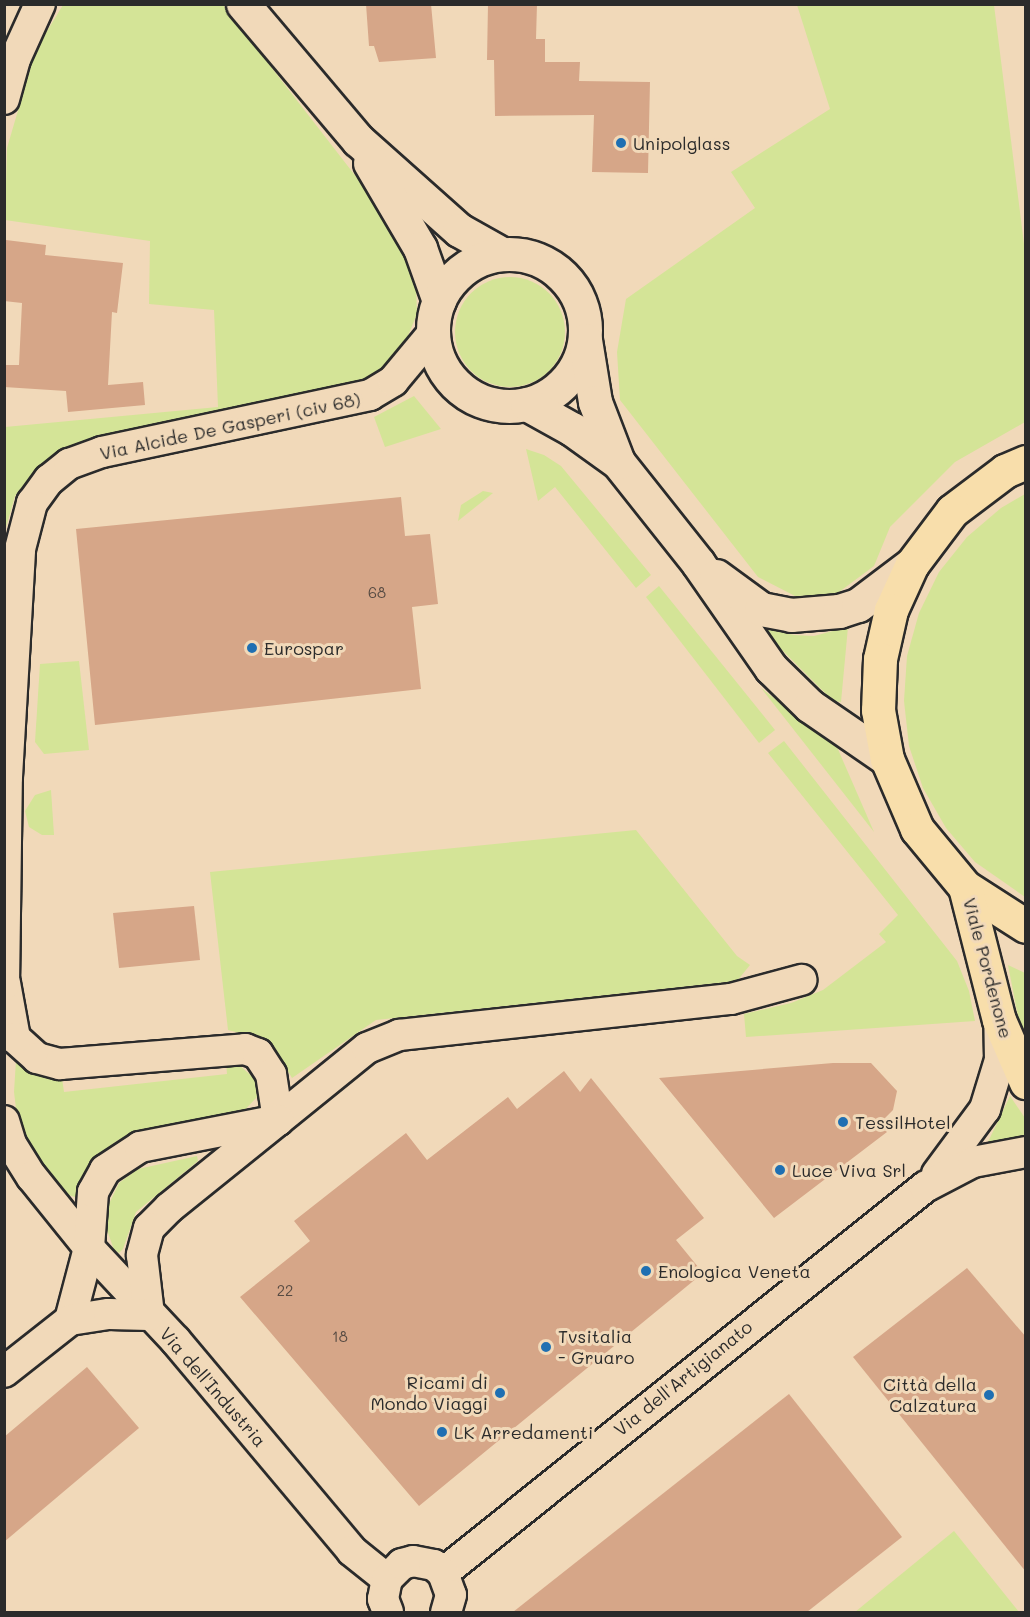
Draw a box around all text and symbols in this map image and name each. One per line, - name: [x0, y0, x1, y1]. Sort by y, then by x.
- place label: Unipolglass: [633, 132, 730, 154]
- marker: Unipolglass: [614, 136, 628, 150]
- street label: Via Alcide De Gasperi (civ 68): [98, 388, 362, 464]
- house number: 68: [368, 584, 386, 602]
- place label: Eurospar: [264, 637, 344, 659]
- marker: Eurospar: [245, 641, 259, 655]
- street label: Viale Pordenone: [959, 895, 1017, 1041]
- place label: TessilHotel: [855, 1111, 951, 1133]
- marker: TessilHotel: [836, 1115, 850, 1129]
- place label: Luce Viva Srl: [792, 1159, 906, 1181]
- marker: Luce Viva Srl: [773, 1163, 787, 1177]
- place label: Enologica Veneta: [658, 1260, 811, 1282]
- marker: Enologica Veneta: [639, 1264, 653, 1278]
- house number: 22: [277, 1282, 293, 1300]
- street label: Via dell'Artigianato: [610, 1316, 756, 1440]
- street label: Via dell'Industria: [155, 1323, 271, 1451]
- place label: Tvsitalia - Gruaro: [558, 1326, 634, 1368]
- house number: 18: [332, 1328, 348, 1346]
- marker: Tvsitalia - Gruaro: [539, 1340, 553, 1354]
- place label: Ricami di Mondo Viaggi: [370, 1372, 488, 1414]
- place label: Città della Calzatura: [883, 1374, 977, 1416]
- marker: Ricami di Mondo Viaggi: [493, 1386, 507, 1400]
- marker: Città della Calzatura: [982, 1388, 996, 1402]
- place label: LK Arredamenti: [454, 1421, 593, 1443]
- marker: LK Arredamenti: [435, 1425, 449, 1439]

